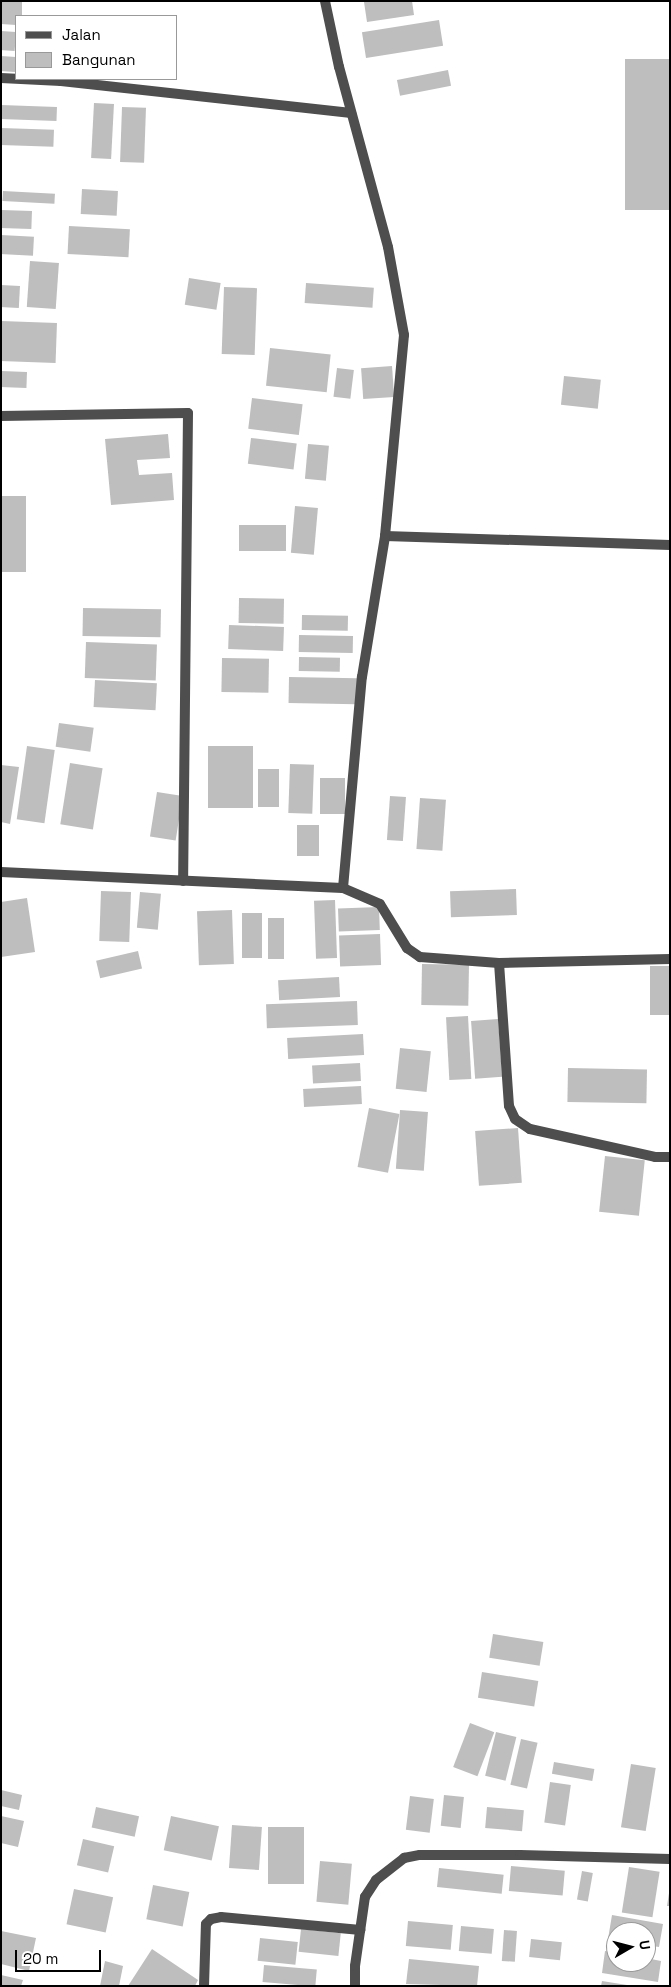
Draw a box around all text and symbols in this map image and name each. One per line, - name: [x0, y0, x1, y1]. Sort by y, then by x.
- legend: [15, 15, 178, 80]
- text: Jalan: [62, 25, 101, 44]
- text: Bangunan: [62, 50, 136, 69]
- north arrow: [606, 1922, 656, 1972]
- text: U: [635, 1939, 654, 1951]
- scale bar: [18, 1940, 104, 1972]
- text: 20 m: [23, 1949, 58, 1968]

